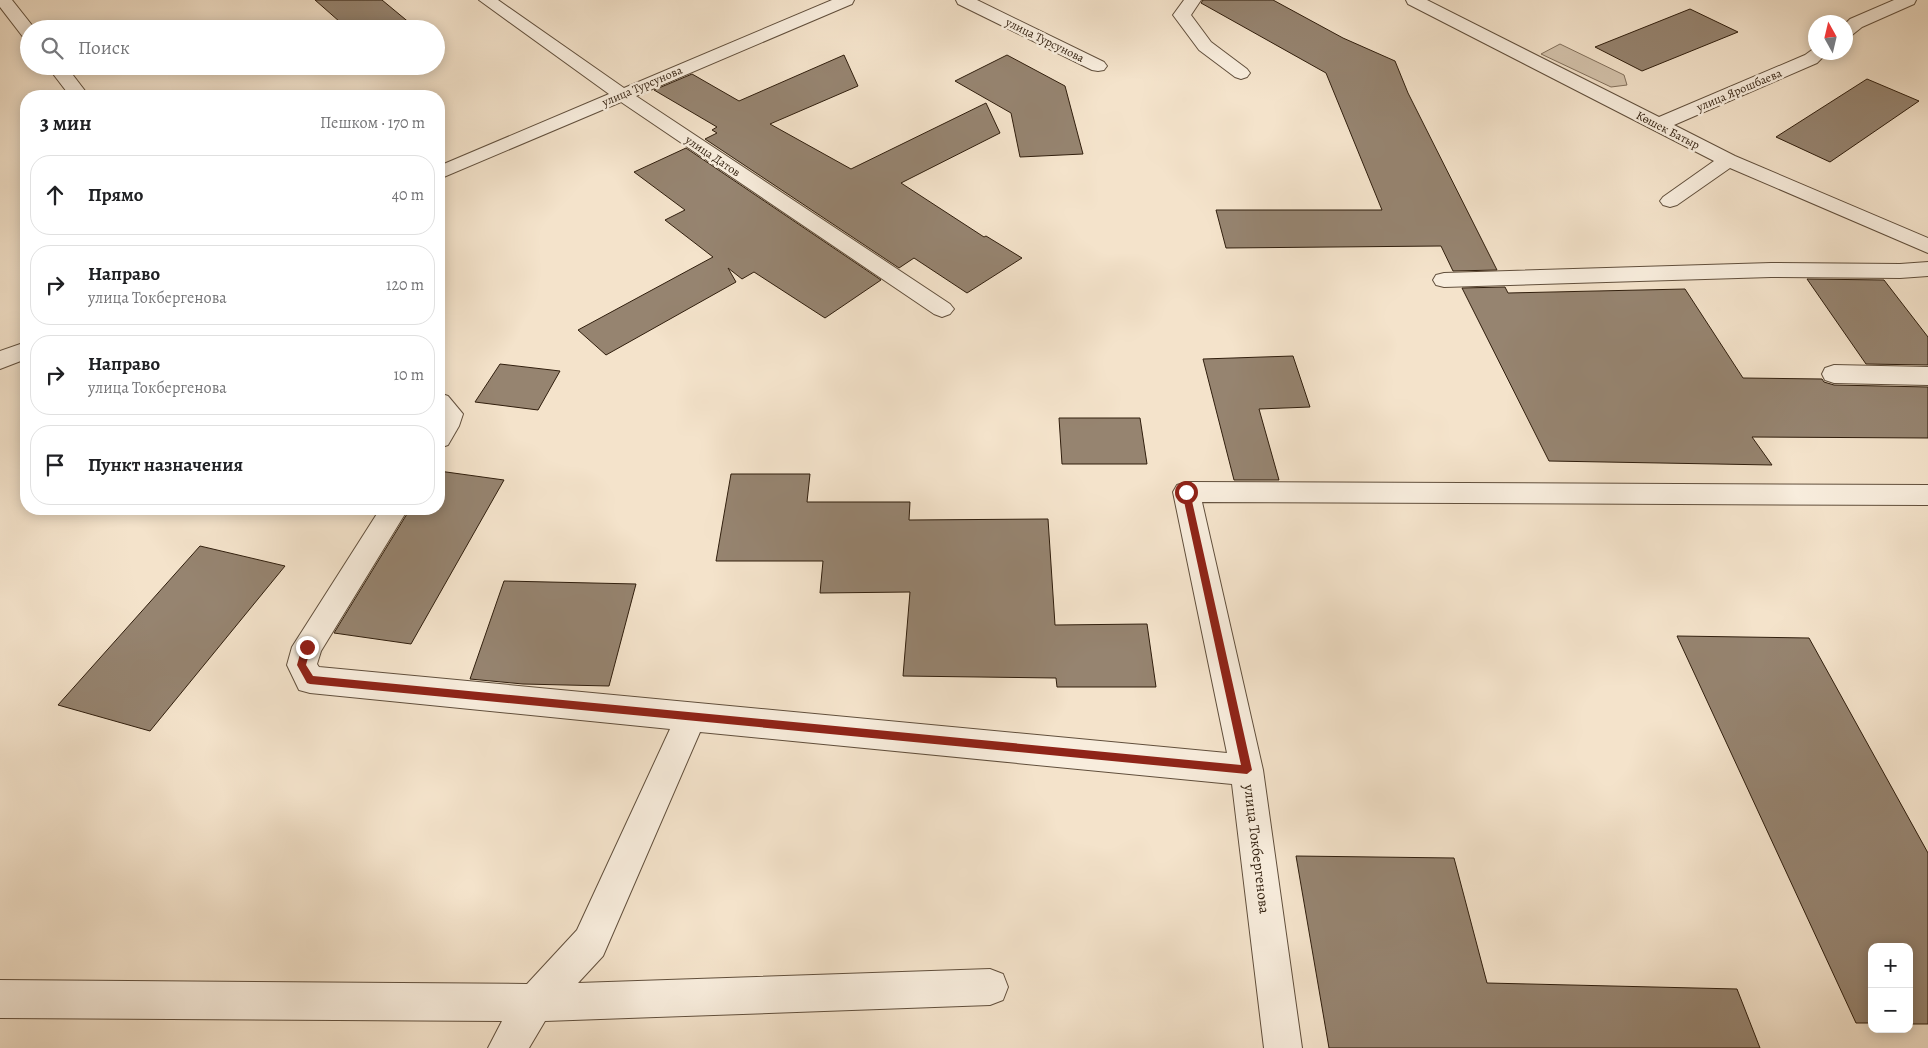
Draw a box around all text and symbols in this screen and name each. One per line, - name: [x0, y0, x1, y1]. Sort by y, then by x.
- street label: улица Турсунова: [1002, 14, 1087, 66]
- north arrow: [1808, 15, 1853, 60]
- search box: [20, 20, 445, 75]
- icon: search: [38, 34, 66, 62]
- text: Поиск: [78, 35, 130, 61]
- street label: улица Турсунова: [599, 62, 685, 110]
- street label: улица Ярошбаева: [1693, 65, 1784, 116]
- street label: Көшек Батыр: [1633, 107, 1703, 153]
- text: 3 мин: [40, 109, 92, 137]
- text: Пешком · 170 m: [320, 112, 425, 134]
- street label: улица Датов: [681, 131, 744, 181]
- icon: ahead: [41, 181, 69, 209]
- text: Прямо: [88, 182, 143, 208]
- text: 40 m: [392, 184, 424, 206]
- text: Направо: [88, 261, 160, 287]
- icon: right: [41, 271, 69, 299]
- text: 120 m: [386, 274, 424, 296]
- text: улица Токбергенова: [88, 287, 227, 309]
- text: Направо: [88, 351, 160, 377]
- icon: right: [41, 361, 69, 389]
- text: 10 m: [394, 364, 424, 386]
- text: улица Токбергенова: [88, 377, 227, 399]
- icon: arrive: [41, 451, 69, 479]
- text: Пункт назначения: [88, 452, 243, 478]
- route start: [1175, 481, 1198, 504]
- route end: [296, 636, 319, 659]
- street label: улица Токбергенова: [1239, 782, 1275, 915]
- map controls: [1868, 943, 1913, 1033]
- button: +: [1868, 943, 1913, 988]
- button: −: [1868, 988, 1913, 1033]

